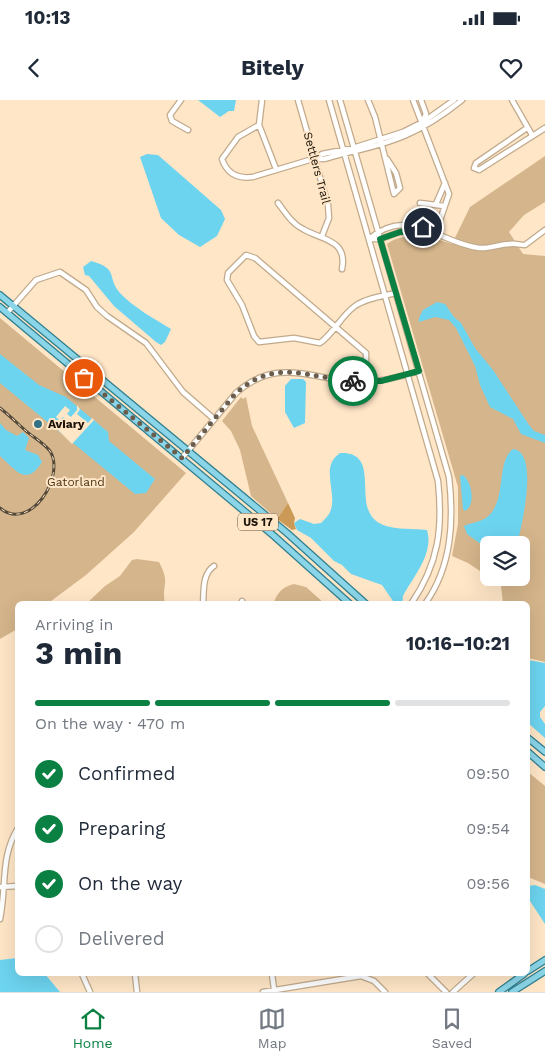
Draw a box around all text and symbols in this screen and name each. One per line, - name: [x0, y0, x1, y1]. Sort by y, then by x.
- text: 10:13: [25, 6, 71, 29]
- icon: back: [20, 54, 48, 82]
- icon: heart: [497, 54, 525, 82]
- text: Bitely: [241, 55, 304, 80]
- street label: Settlers Trail: [301, 131, 333, 206]
- pin: [402, 206, 444, 248]
- icon: home: [409, 213, 437, 241]
- courier: [328, 356, 378, 406]
- pin: [63, 357, 105, 399]
- icon: bag: [70, 364, 98, 392]
- icon: bike: [339, 367, 367, 395]
- place label: Aviary: [48, 417, 85, 431]
- marker: Aviary: [32, 418, 44, 430]
- park label: Gatorland: [47, 475, 105, 489]
- road number: US 17: [238, 514, 278, 531]
- map controls: [480, 536, 530, 586]
- button: layers: [480, 536, 530, 586]
- text: Arriving in: [35, 615, 113, 634]
- text: 10:16–10:21: [406, 632, 510, 655]
- text: 3 min: [35, 634, 122, 672]
- text: On the way · 470 m: [35, 714, 185, 733]
- icon: check: [35, 760, 63, 788]
- text: Confirmed: [78, 762, 175, 785]
- text: 09:50: [466, 764, 510, 783]
- icon: check: [35, 815, 63, 843]
- text: Preparing: [78, 817, 165, 840]
- text: 09:54: [466, 819, 510, 838]
- icon: check: [35, 870, 63, 898]
- text: On the way: [78, 872, 182, 895]
- text: 09:56: [466, 874, 510, 893]
- text: Delivered: [78, 927, 165, 950]
- tab: Home: [73, 1005, 113, 1051]
- tab: Map: [258, 1005, 286, 1051]
- tab: Saved: [432, 1005, 472, 1051]

